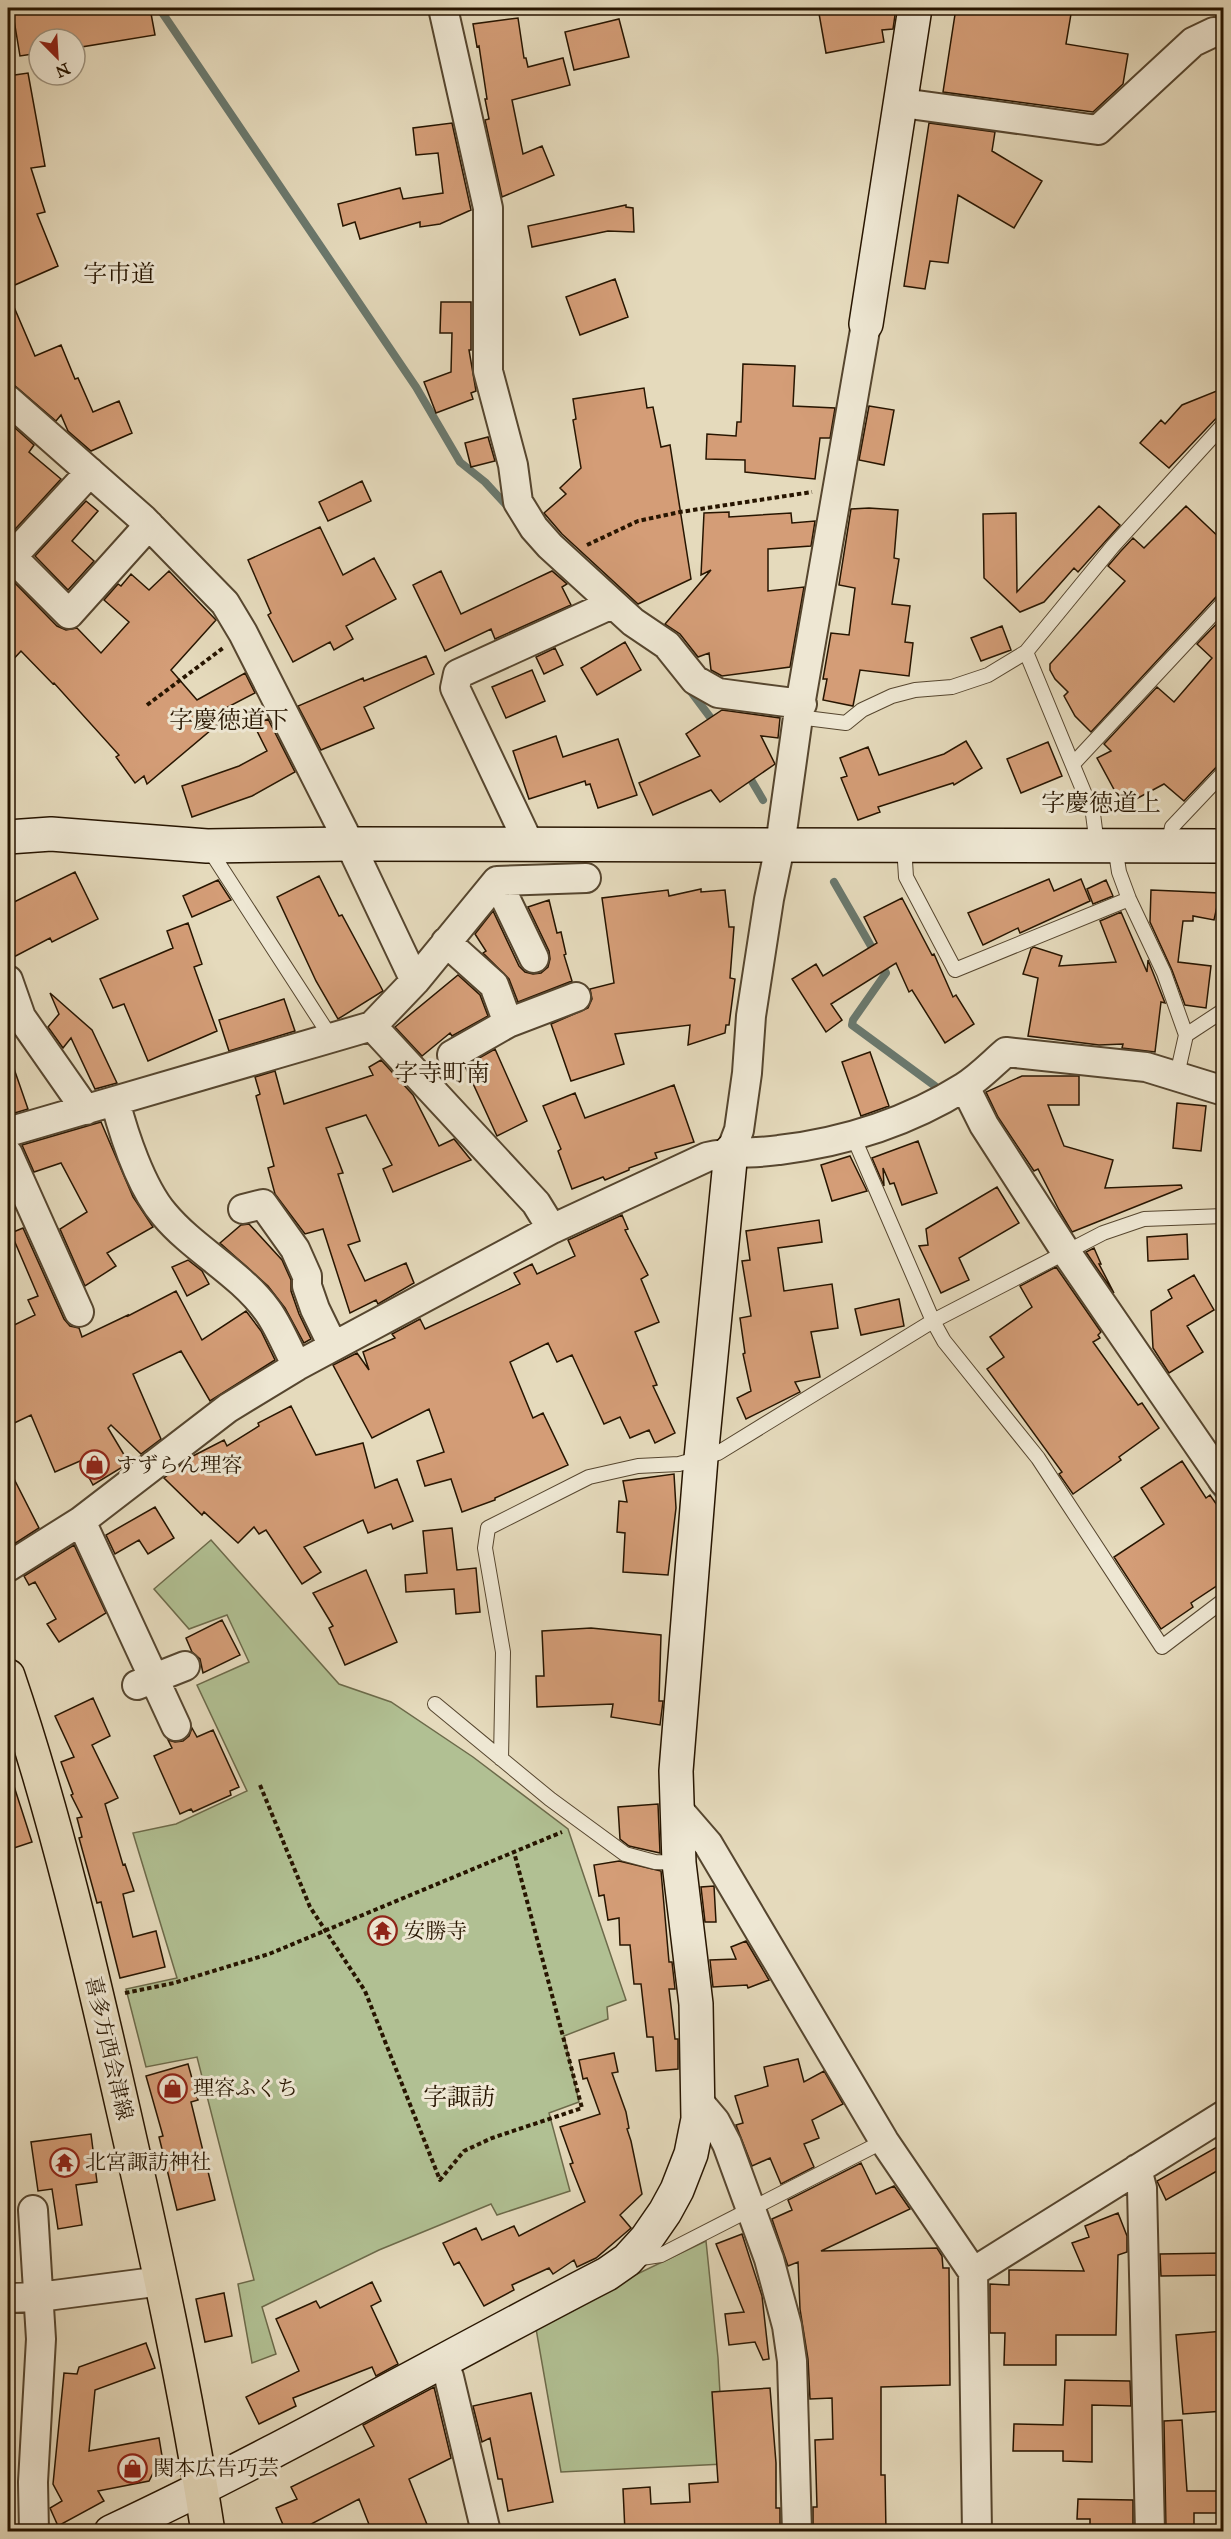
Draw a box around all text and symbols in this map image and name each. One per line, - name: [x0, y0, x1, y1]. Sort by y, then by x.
- north arrow: [27, 27, 87, 87]
- text: N: [52, 59, 73, 82]
- district label: 字市道: [83, 259, 155, 289]
- district label: 字慶徳道下: [169, 705, 289, 735]
- district label: 字慶徳道上: [1041, 788, 1161, 818]
- district label: 字寺町南: [394, 1058, 490, 1088]
- shop icon: すずらん理容: [79, 1449, 111, 1481]
- place label: すずらん理容: [116, 1452, 242, 1478]
- temple icon: 安勝寺: [367, 1915, 399, 1947]
- place label: 安勝寺: [404, 1918, 467, 1944]
- street label: 喜多方西会津線: [80, 1973, 138, 2123]
- shop icon: 理容ふくち: [156, 2072, 188, 2104]
- place label: 理容ふくち: [193, 2075, 298, 2101]
- district label: 字諏訪: [423, 2082, 495, 2112]
- temple icon: 北宮諏訪神社: [48, 2146, 80, 2178]
- place label: 北宮諏訪神社: [85, 2149, 211, 2175]
- shop icon: 関本広告巧芸: [116, 2452, 148, 2484]
- place label: 関本広告巧芸: [153, 2455, 279, 2481]

